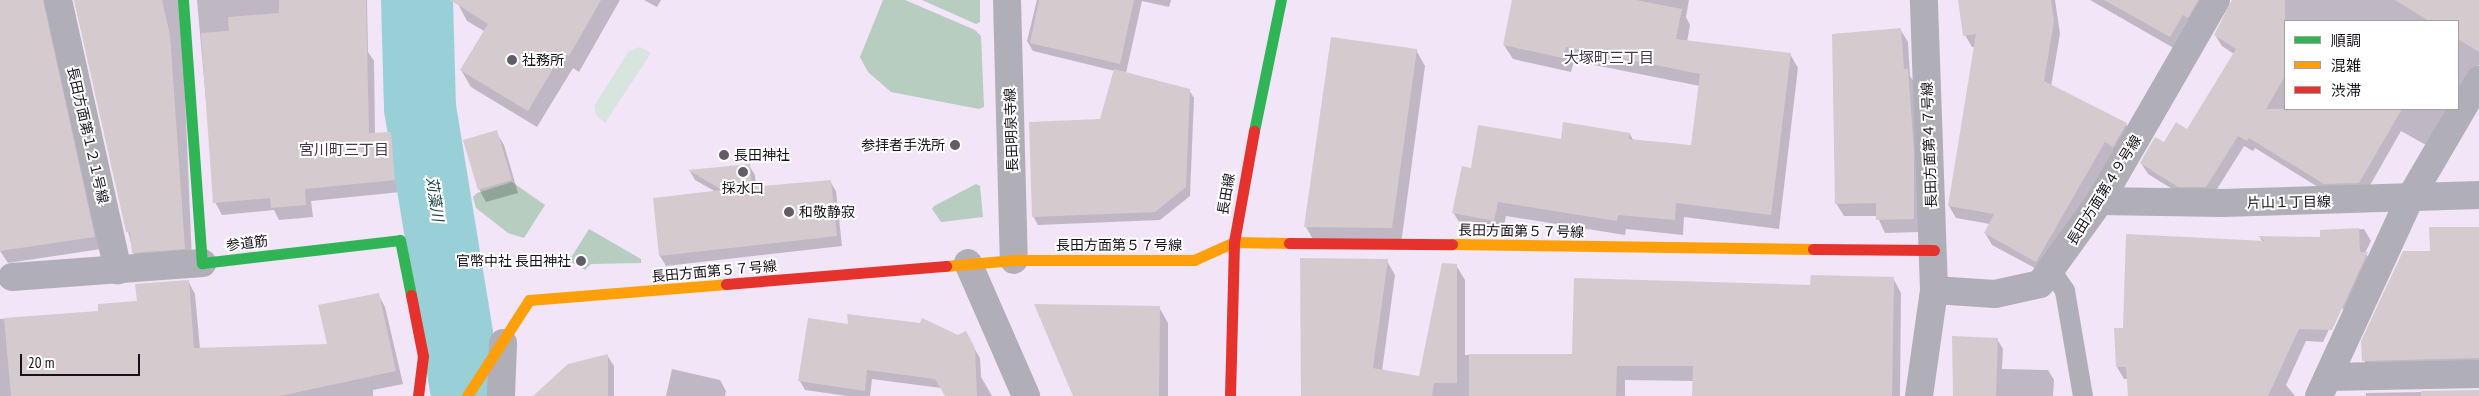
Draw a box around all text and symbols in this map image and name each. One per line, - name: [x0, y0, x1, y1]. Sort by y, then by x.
- legend: [2284, 20, 2459, 110]
- text: 順調: [2331, 31, 2361, 50]
- district label: 大塚町三丁目: [1564, 49, 1654, 67]
- place label: 社務所: [522, 52, 564, 68]
- marker: 社務所: [506, 54, 518, 66]
- text: 混雑: [2331, 56, 2361, 75]
- street label: 長田方面第１２１号線: [64, 65, 112, 205]
- text: 渋滞: [2331, 81, 2361, 100]
- street label: 長田方面第４７号線: [1918, 82, 1940, 208]
- street label: 長田明泉寺線: [1001, 88, 1021, 172]
- street label: 長田方面第４９号線: [2063, 132, 2145, 248]
- place label: 参拝者手洗所: [861, 137, 945, 153]
- marker: 参拝者手洗所: [949, 139, 961, 151]
- district label: 宮川町三丁目: [299, 141, 389, 159]
- place label: 長田神社: [734, 147, 790, 163]
- marker: 長田神社: [718, 149, 730, 161]
- marker: 採水口: [737, 166, 749, 178]
- street label: 長田線: [1214, 172, 1238, 216]
- water label: 苅藻川: [423, 175, 447, 223]
- place label: 採水口: [722, 180, 764, 196]
- street label: 片山１丁目線: [2247, 193, 2331, 211]
- place label: 和敬静寂: [799, 204, 855, 220]
- marker: 和敬静寂: [783, 206, 795, 218]
- street label: 長田方面第５７号線: [1458, 222, 1584, 240]
- street label: 参道筋: [225, 232, 269, 254]
- street label: 長田方面第５７号線: [1056, 237, 1182, 253]
- place label: 官幣中社 長田神社: [456, 253, 571, 269]
- marker: 官幣中社 長田神社: [575, 255, 587, 267]
- street label: 長田方面第５７号線: [651, 257, 777, 285]
- scale bar: [22, 344, 142, 376]
- text: 20 m: [28, 353, 54, 372]

